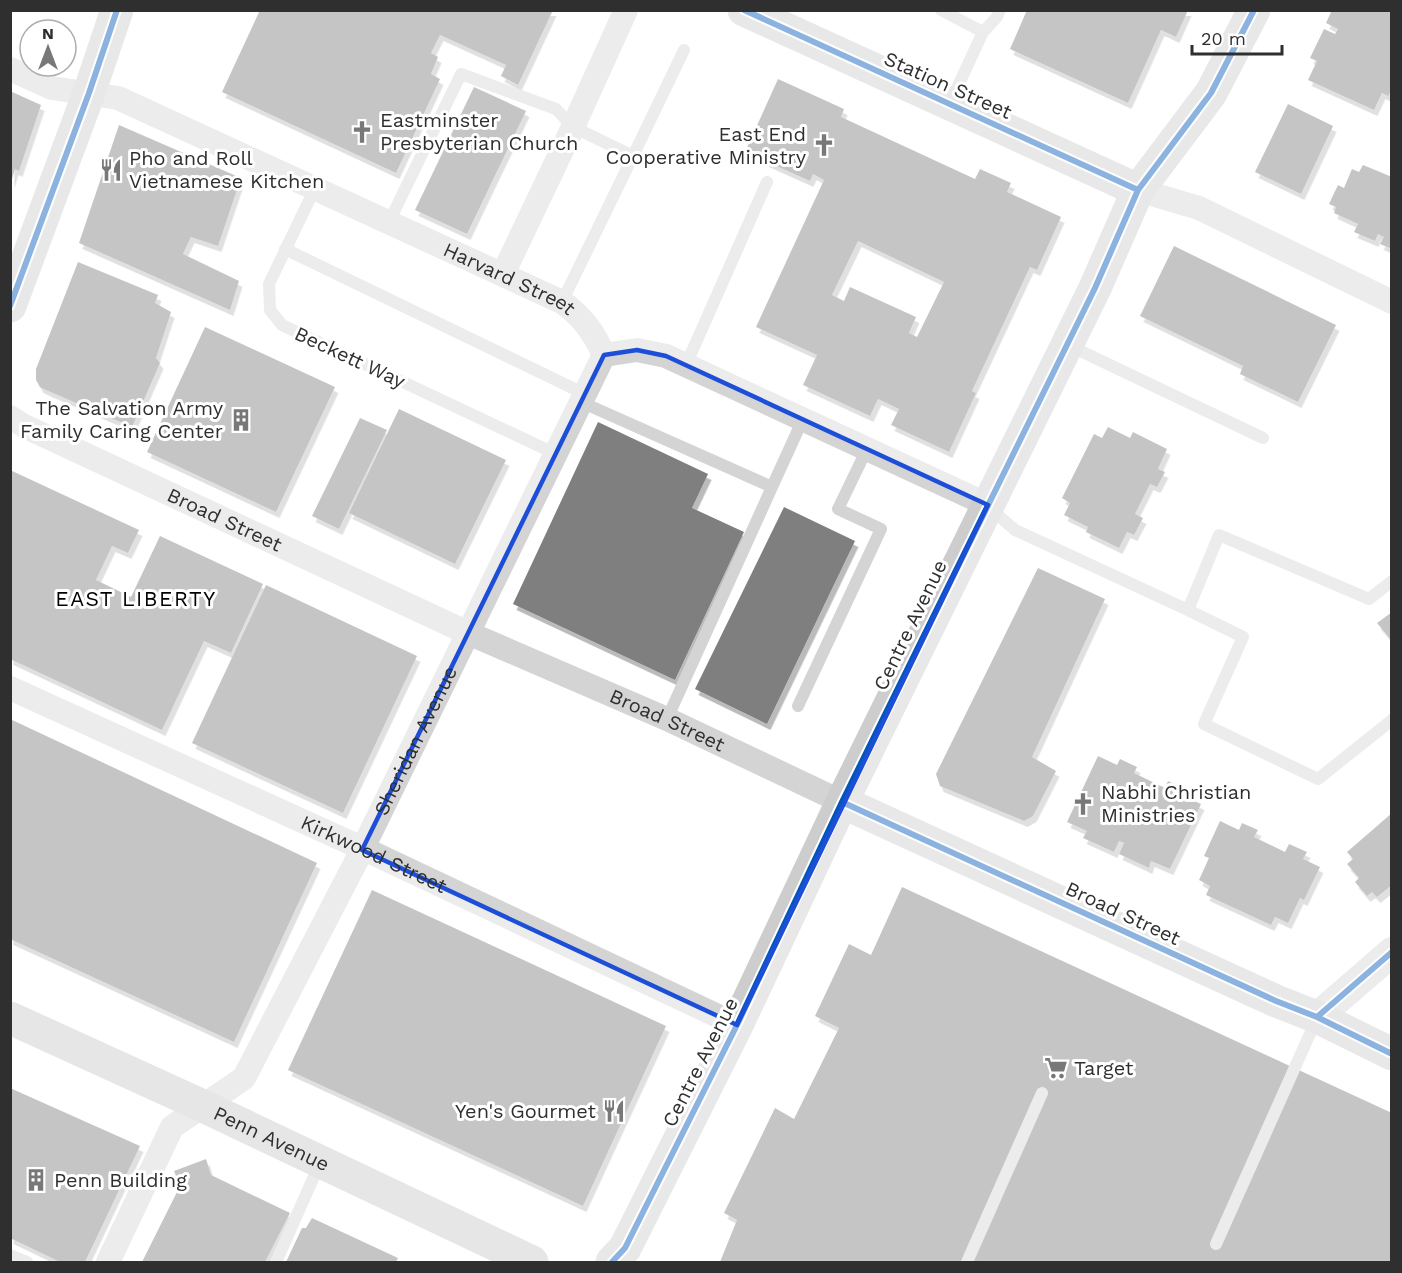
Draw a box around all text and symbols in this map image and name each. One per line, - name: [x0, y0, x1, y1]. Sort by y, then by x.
- north arrow: [18, 18, 78, 78]
- scale bar: [1192, 18, 1282, 56]
- text: N: [42, 24, 54, 43]
- text: 20 m: [1201, 28, 1246, 49]
- street label: Station Street: [880, 46, 1016, 124]
- place label: Eastminster Presbyterian Church: [380, 108, 578, 155]
- church icon: Eastminster Presbyterian Church: [349, 119, 375, 145]
- place label: East End Cooperative Ministry: [605, 122, 807, 169]
- church icon: East End Cooperative Ministry: [811, 132, 837, 158]
- place label: Pho and Roll Vietnamese Kitchen: [129, 146, 324, 193]
- restaurant icon: Pho and Roll Vietnamese Kitchen: [98, 157, 124, 183]
- street label: Harvard Street: [440, 237, 581, 320]
- street label: Beckett Way: [291, 321, 410, 393]
- place label: The Salvation Army Family Caring Center: [20, 396, 224, 443]
- building icon: The Salvation Army Family Caring Center: [228, 407, 254, 433]
- street label: Broad Street: [163, 482, 286, 557]
- street label: Centre Avenue: [868, 556, 952, 694]
- district label: EAST LIBERTY: [55, 586, 217, 611]
- street label: Sheridan Avenue: [369, 662, 462, 819]
- street label: Broad Street: [606, 684, 729, 757]
- place label: Nabhi Christian Ministries: [1101, 780, 1251, 827]
- church icon: Nabhi Christian Ministries: [1070, 791, 1096, 817]
- street label: Kirkwood Street: [297, 810, 451, 898]
- street label: Broad Street: [1062, 876, 1185, 950]
- street label: Centre Avenue: [657, 993, 743, 1131]
- supermarket icon: Target: [1043, 1055, 1069, 1081]
- place label: Target: [1074, 1056, 1134, 1080]
- restaurant icon: Yen's Gourmet: [601, 1098, 627, 1124]
- place label: Yen's Gourmet: [455, 1099, 597, 1123]
- street label: Penn Avenue: [210, 1101, 333, 1176]
- building icon: Penn Building: [23, 1167, 49, 1193]
- place label: Penn Building: [54, 1168, 187, 1192]

